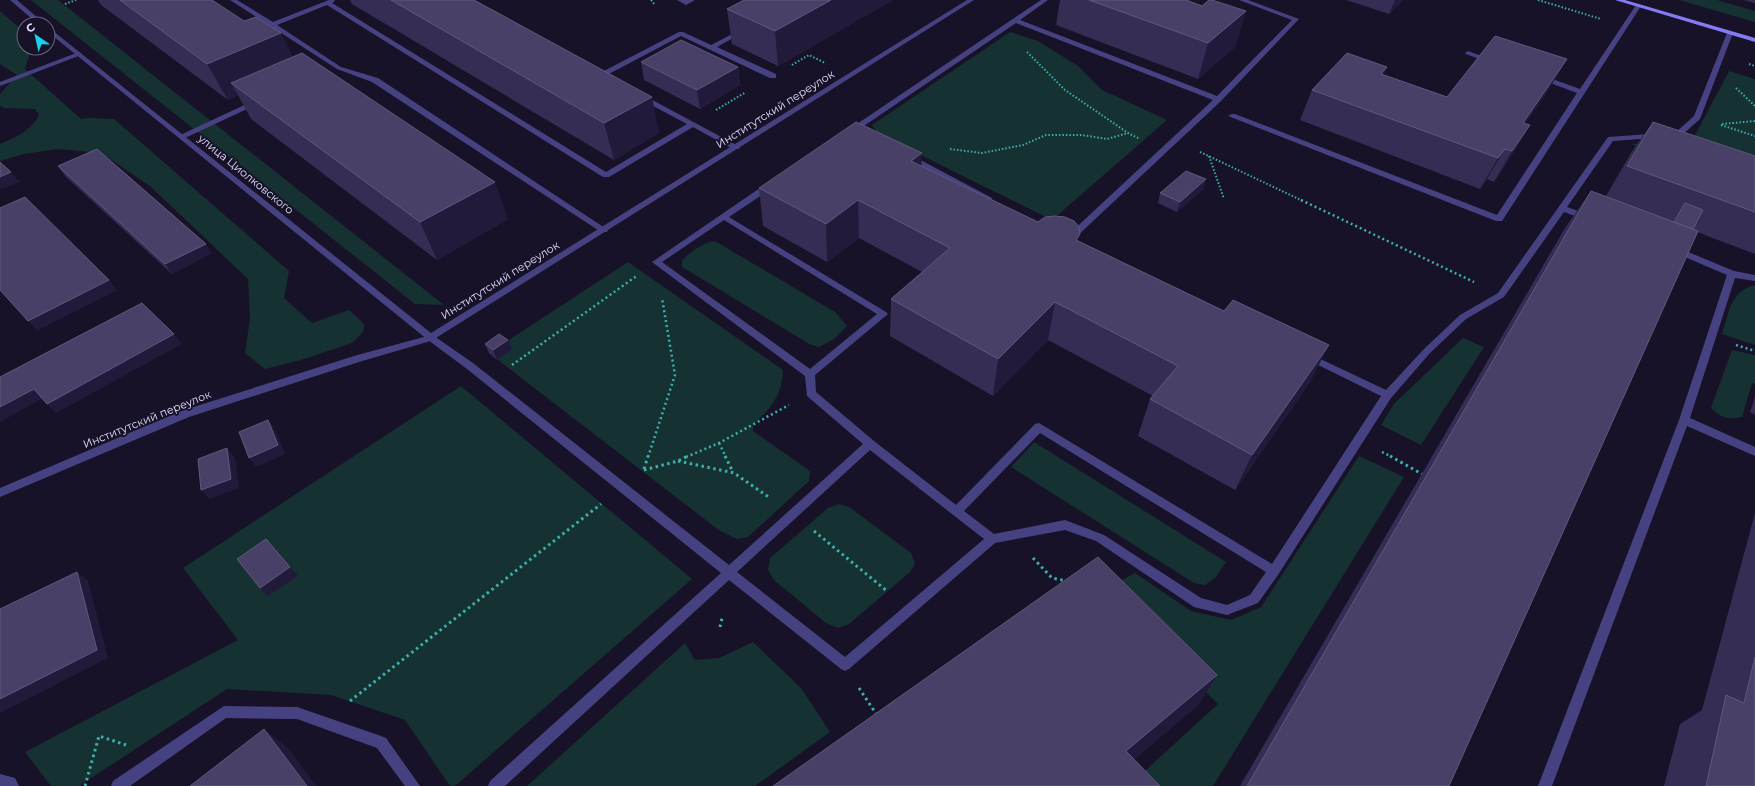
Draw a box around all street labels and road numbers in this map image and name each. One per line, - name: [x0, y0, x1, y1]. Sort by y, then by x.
- street label: Институтский переулок: [713, 66, 837, 151]
- street label: улица Циолковского: [195, 130, 297, 217]
- street label: Институтский переулок: [438, 237, 562, 322]
- street label: Институтский переулок: [81, 387, 214, 451]

